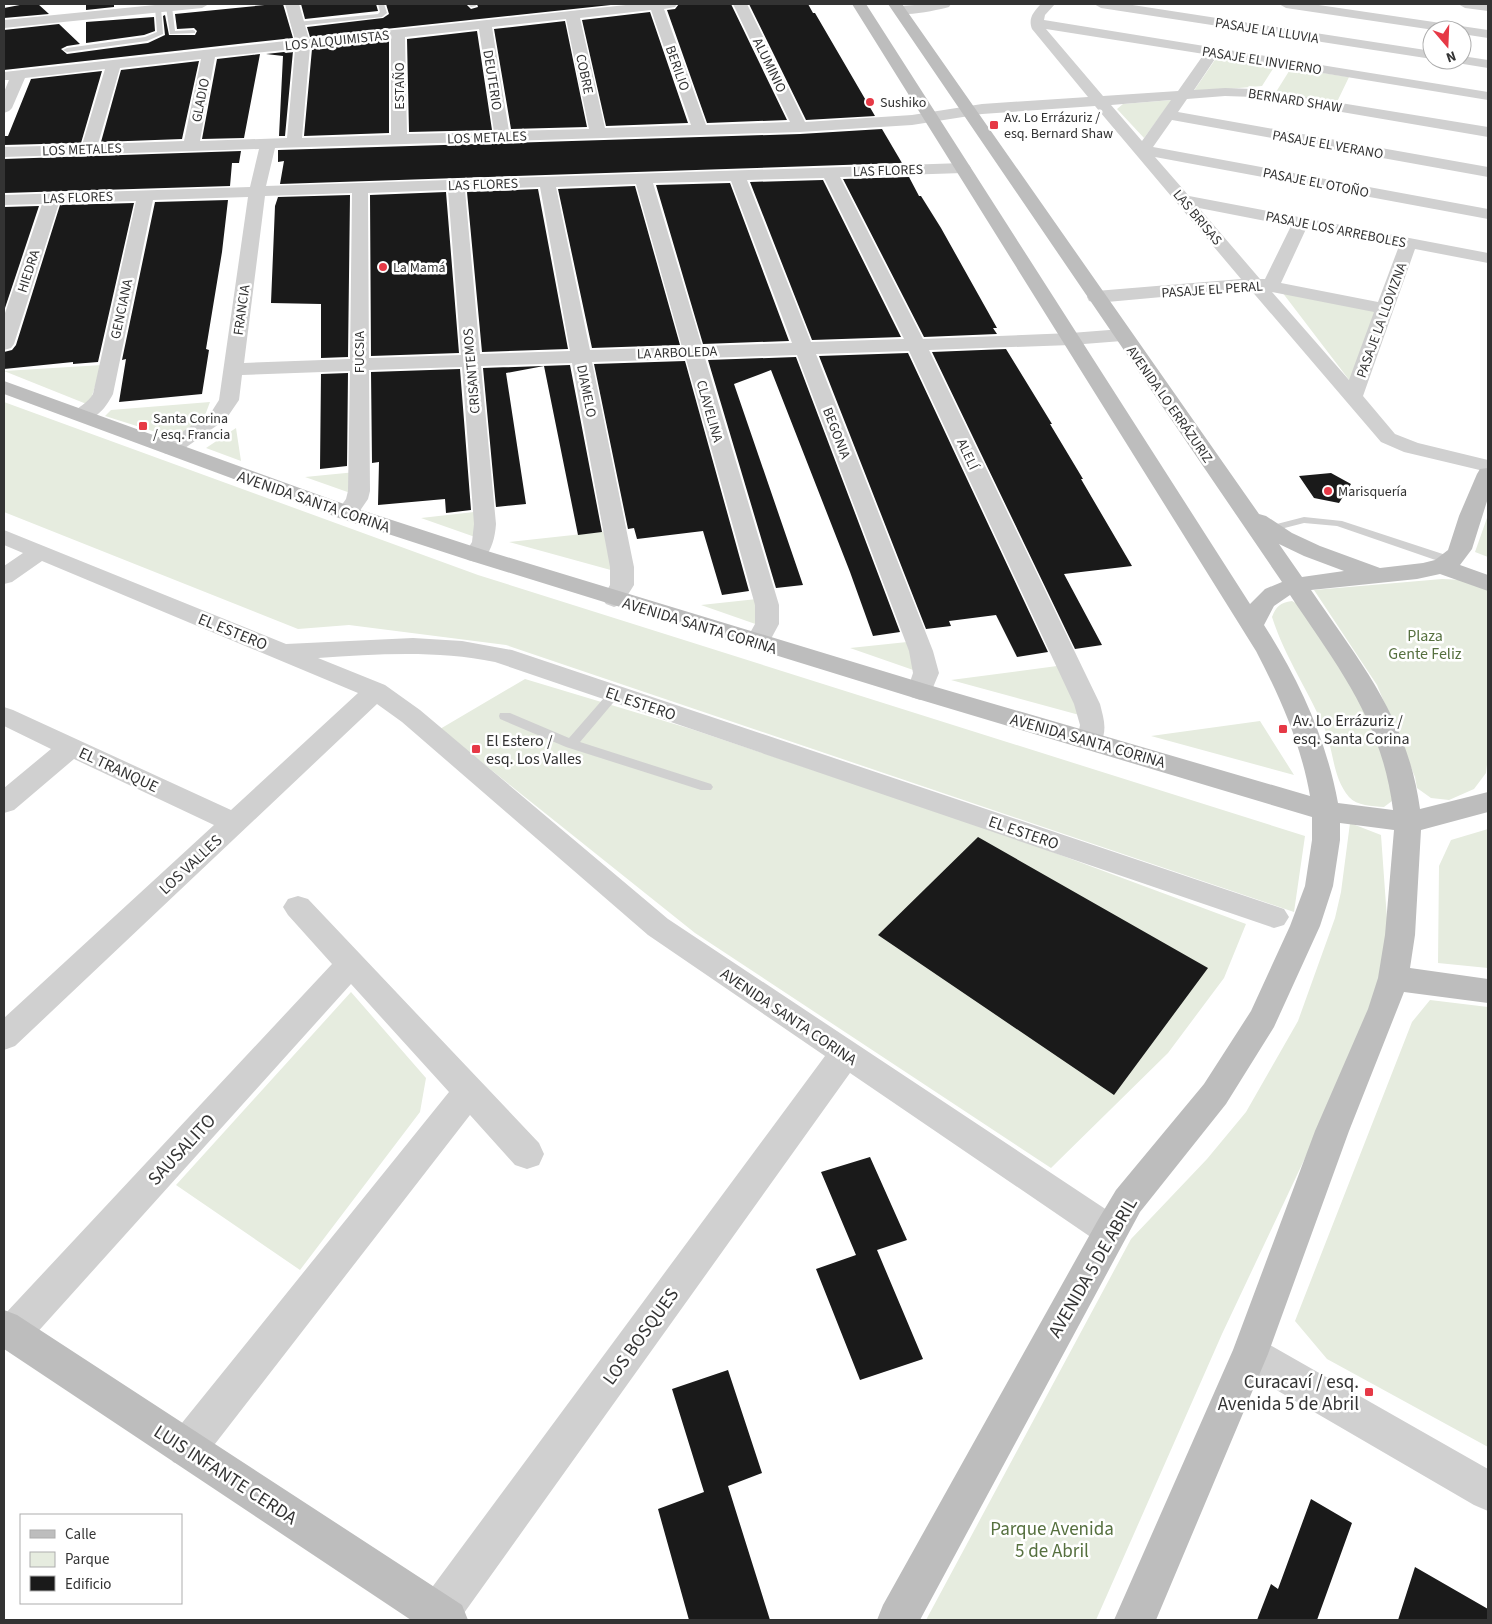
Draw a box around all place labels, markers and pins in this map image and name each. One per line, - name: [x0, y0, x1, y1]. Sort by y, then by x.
- place label: Sushiko: [880, 93, 926, 113]
- marker: Sushiko: [864, 96, 876, 108]
- place label: Av. Lo Errázuriz / esq. Bernard Shaw: [1004, 108, 1113, 144]
- marker: Av. Lo Errázuriz / esq. Bernard Shaw: [988, 119, 1000, 131]
- place label: La Mamá: [393, 258, 446, 278]
- marker: La Mamá: [377, 261, 389, 273]
- place label: Santa Corina / esq. Francia: [153, 409, 230, 445]
- marker: Santa Corina / esq. Francia: [137, 420, 149, 432]
- place label: Marisquería: [1338, 482, 1407, 502]
- marker: Marisquería: [1322, 485, 1334, 497]
- place label: Av. Lo Errázuriz / esq. Santa Corina: [1293, 710, 1410, 750]
- marker: Av. Lo Errázuriz / esq. Santa Corina: [1277, 723, 1289, 735]
- place label: El Estero / esq. Los Valles: [486, 730, 582, 770]
- marker: El Estero / esq. Los Valles: [470, 743, 482, 755]
- place label: Curacaví / esq. Avenida 5 de Abril: [1218, 1369, 1359, 1418]
- marker: Curacaví / esq. Avenida 5 de Abril: [1363, 1386, 1375, 1398]

